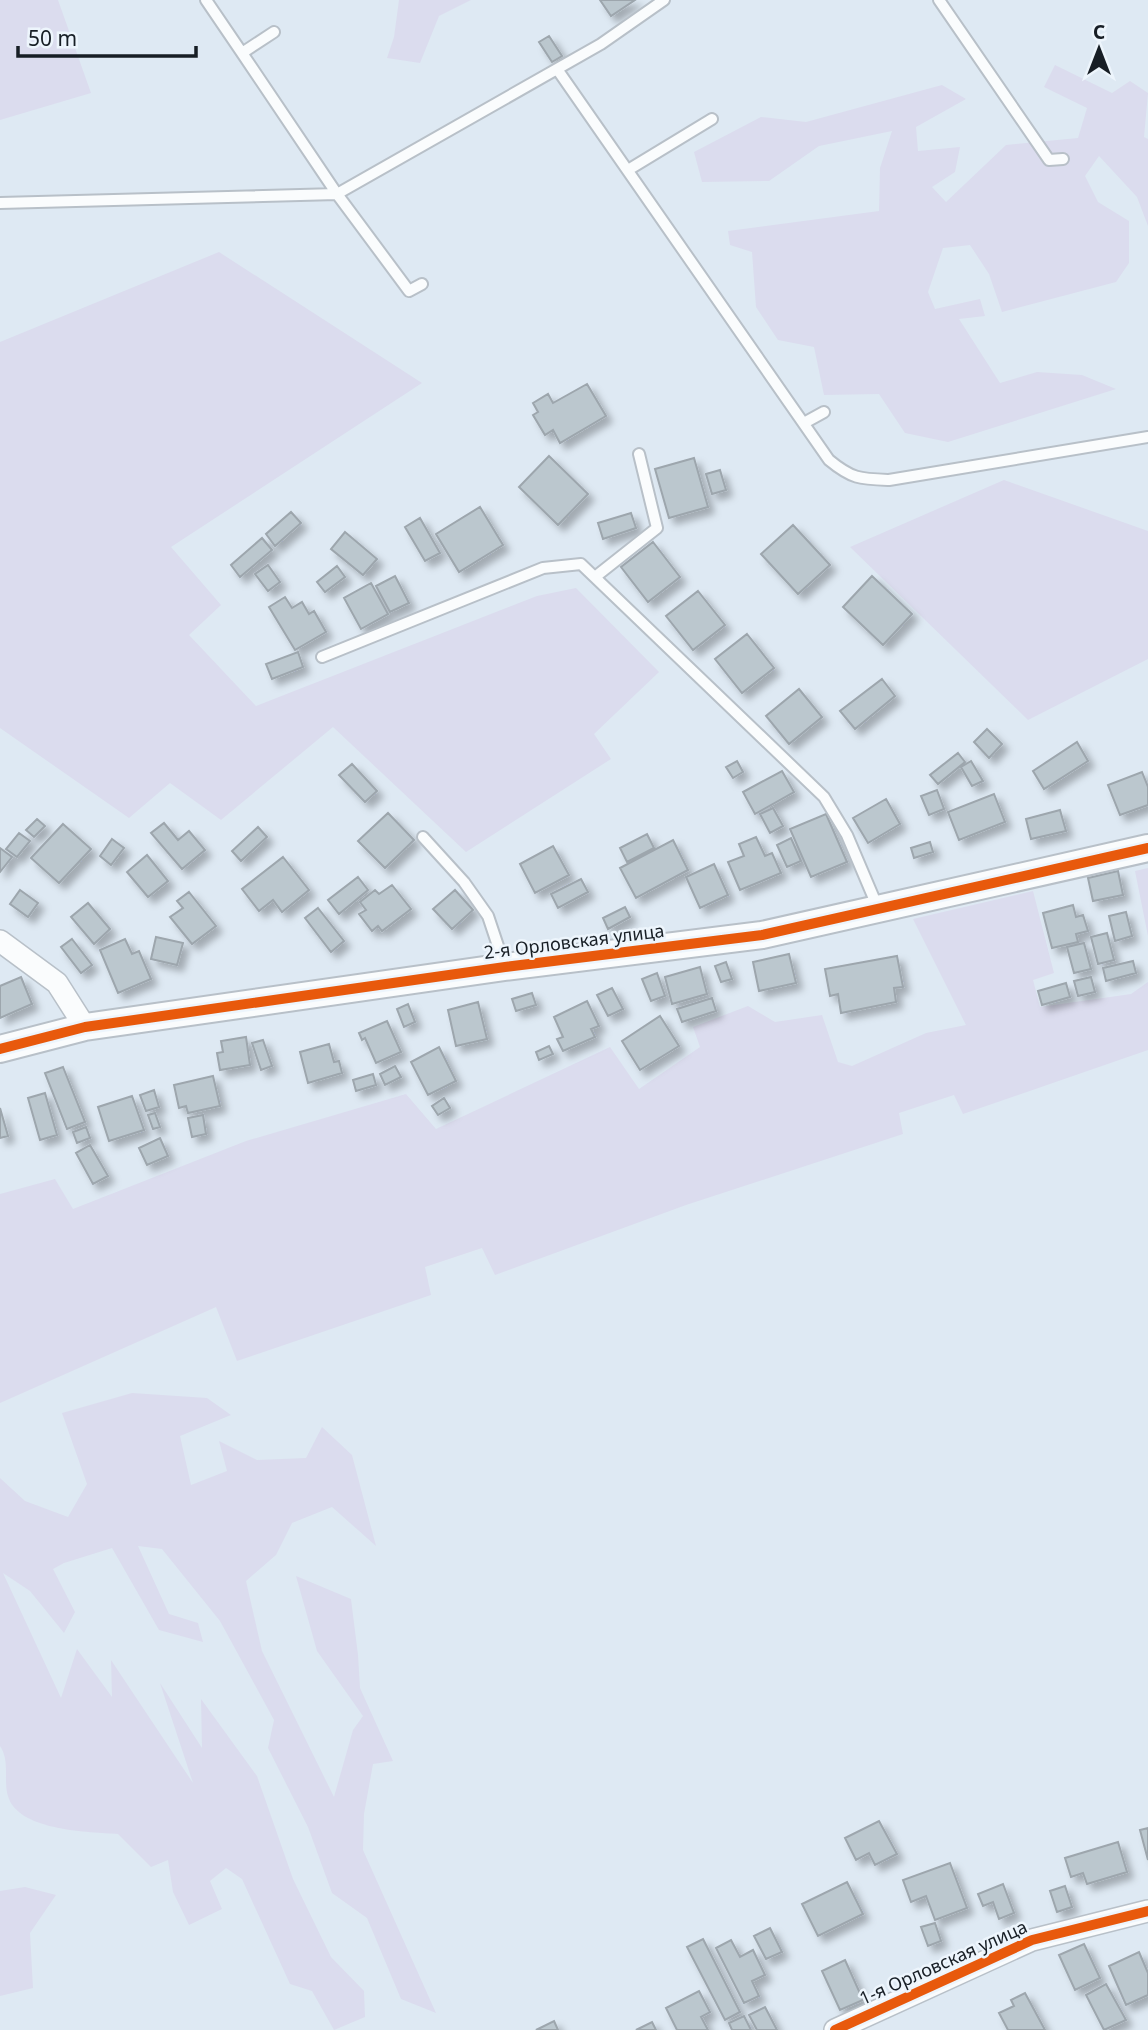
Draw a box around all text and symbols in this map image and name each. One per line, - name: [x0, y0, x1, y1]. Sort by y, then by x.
- scale bar: [18, 14, 196, 58]
- north arrow: [1064, 14, 1134, 84]
- text: С: [1093, 19, 1105, 45]
- text: 50 m: [28, 24, 77, 52]
- street label: 2-я Орловская улица: [483, 918, 665, 964]
- street label: 1-я Орловская улица: [855, 1914, 1031, 2010]

